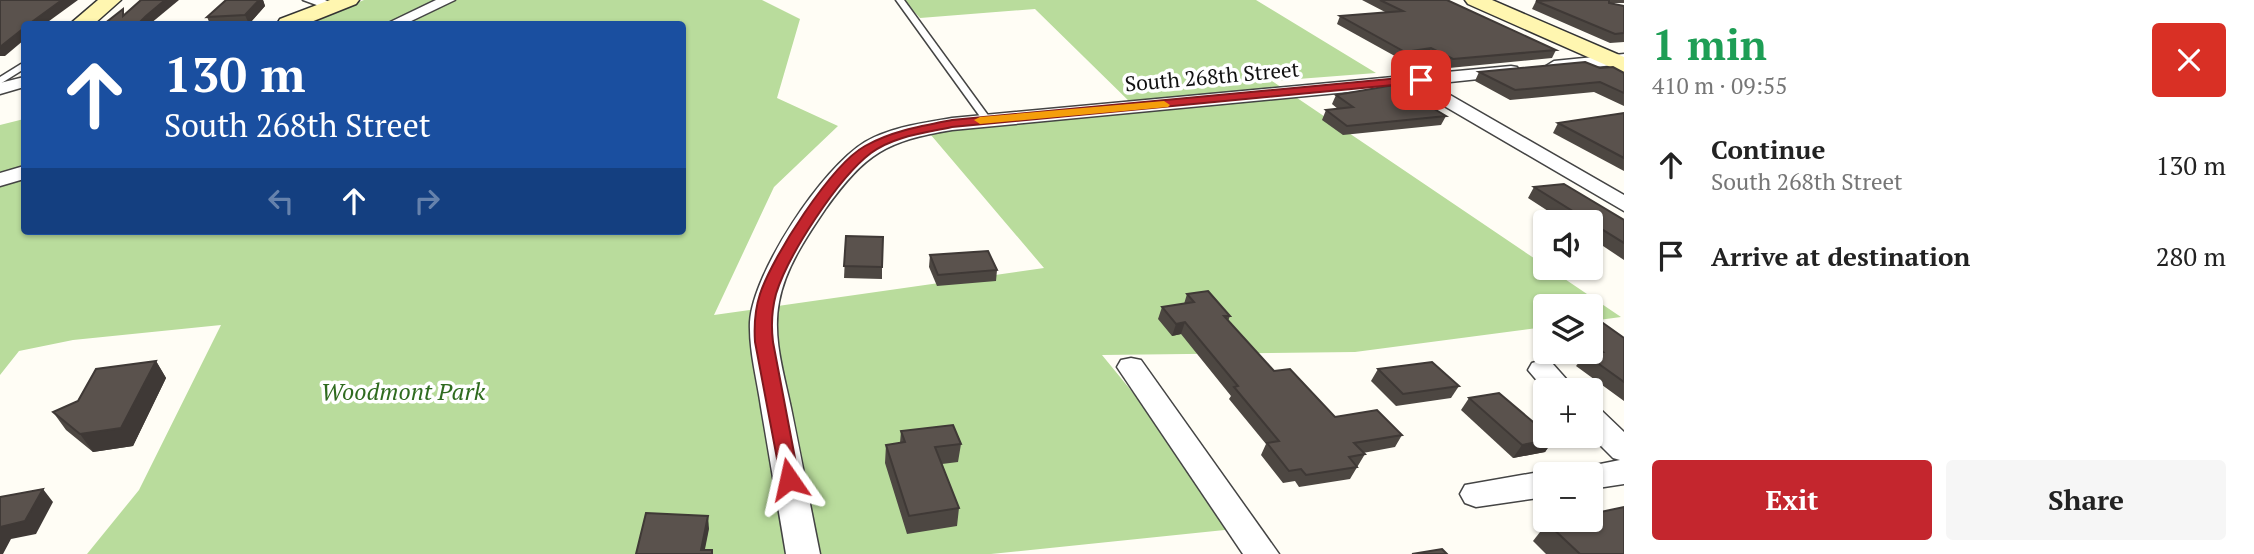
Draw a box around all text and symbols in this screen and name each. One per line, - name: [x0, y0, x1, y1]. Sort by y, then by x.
- text: 1 min: [1652, 16, 1767, 72]
- button: close: [2152, 23, 2226, 97]
- text: 130 m: [164, 41, 306, 106]
- icon: ahead: [49, 49, 140, 140]
- pin: [1391, 50, 1451, 110]
- street label: South 268th Street: [1124, 54, 1300, 98]
- icon: arrive: [1402, 61, 1440, 99]
- text: 410 m · 09:55: [1652, 70, 1787, 101]
- text: South 268th Street: [164, 104, 431, 146]
- text: Continue: [1711, 132, 1825, 166]
- icon: ahead: [1652, 146, 1690, 184]
- text: 130 m: [2156, 148, 2226, 182]
- text: South 268th Street: [1711, 166, 1903, 197]
- icon: left: [262, 182, 300, 220]
- icon: ahead: [335, 182, 373, 220]
- icon: right: [408, 182, 446, 220]
- map controls: [1533, 210, 1603, 532]
- button: sound: [1533, 210, 1603, 280]
- icon: arrive: [1652, 237, 1690, 275]
- text: Arrive at destination: [1711, 239, 1970, 273]
- text: 280 m: [2156, 239, 2226, 273]
- button: layers: [1533, 294, 1603, 364]
- park label: Woodmont Park: [321, 375, 486, 407]
- button: +: [1533, 378, 1603, 448]
- position arrow: [752, 442, 826, 516]
- button: Exit: [1652, 460, 1932, 540]
- button: Share: [1946, 460, 2226, 540]
- button: −: [1533, 462, 1603, 532]

